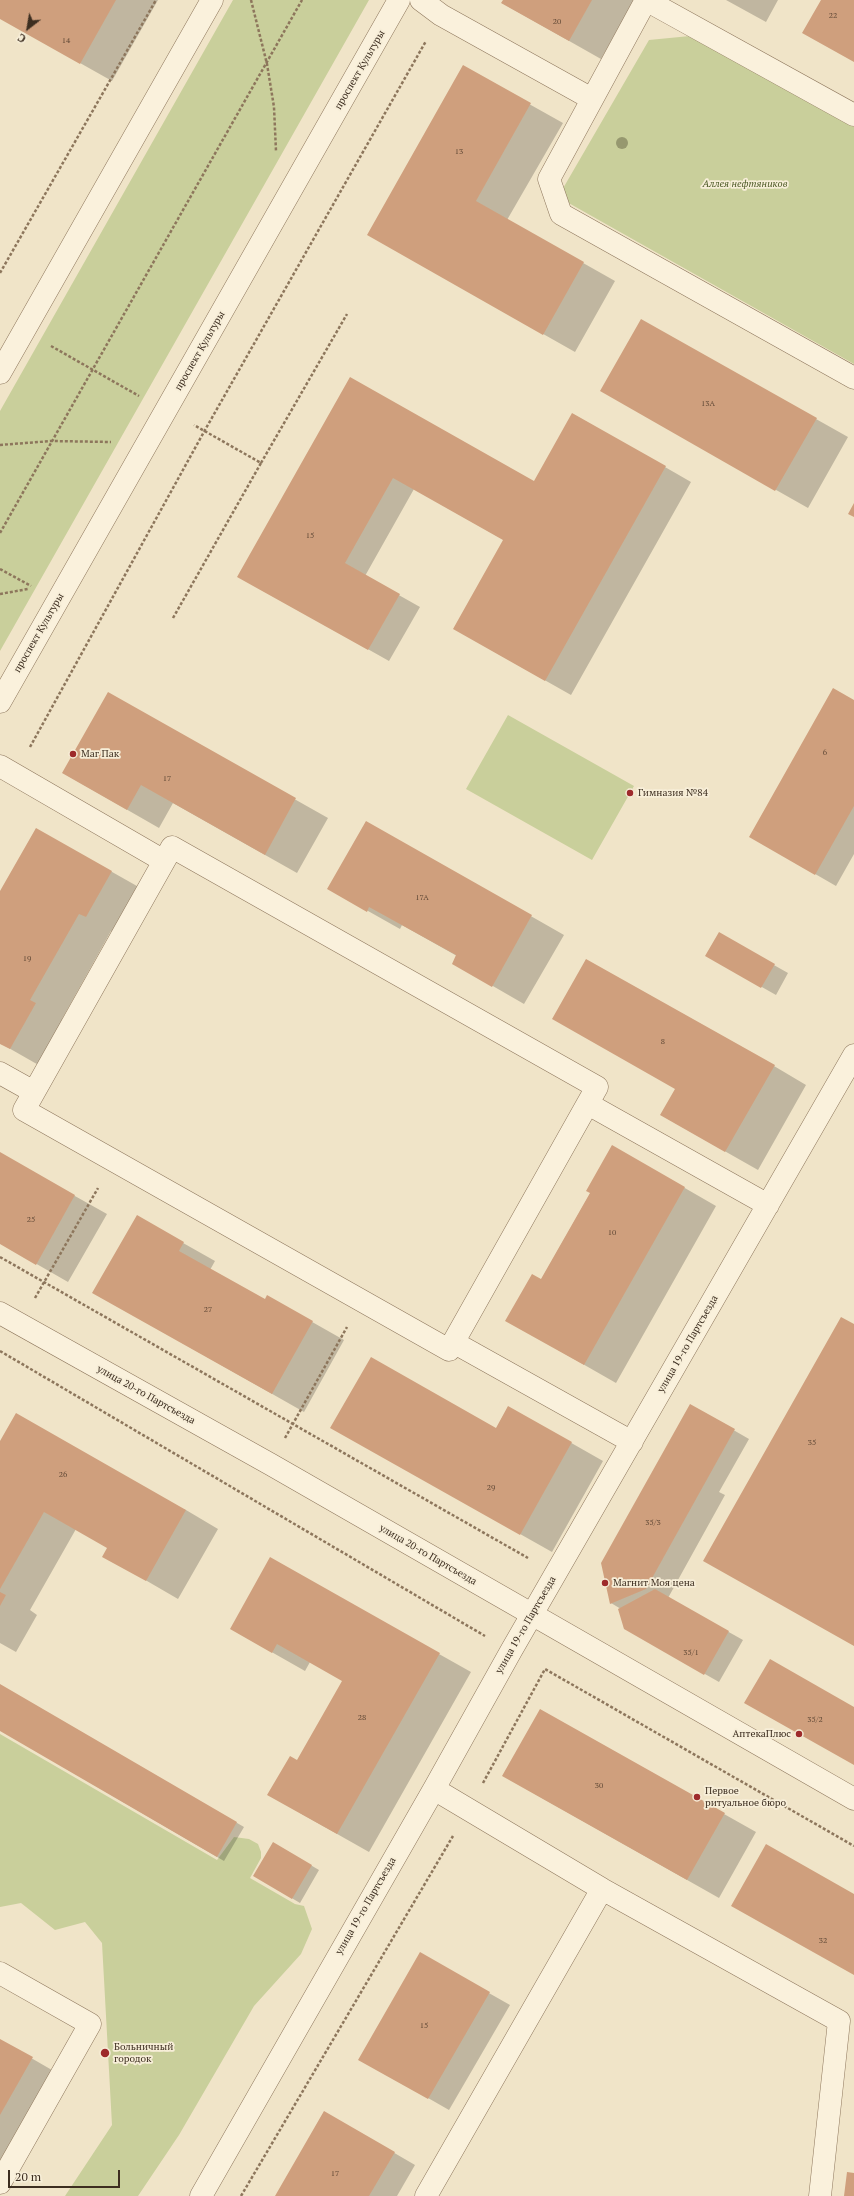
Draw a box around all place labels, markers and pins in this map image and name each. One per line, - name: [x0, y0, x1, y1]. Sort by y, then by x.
- place label: Маг Пак: [81, 748, 119, 760]
- marker: Маг Пак: [68, 749, 78, 759]
- place label: Гимназия №84: [638, 787, 708, 799]
- marker: Гимназия №84: [625, 788, 635, 798]
- place label: Магнит Моя цена: [613, 1577, 695, 1589]
- marker: Магнит Моя цена: [600, 1578, 610, 1588]
- place label: АптекаПлюс: [732, 1728, 791, 1740]
- marker: АптекаПлюс: [794, 1729, 804, 1739]
- place label: Первое ритуальное бюро: [705, 1785, 786, 1808]
- marker: Первое ритуальное бюро: [692, 1792, 702, 1802]
- place label: Больничный городок: [114, 2041, 173, 2064]
- marker: Больничный городок: [99, 2047, 111, 2059]

